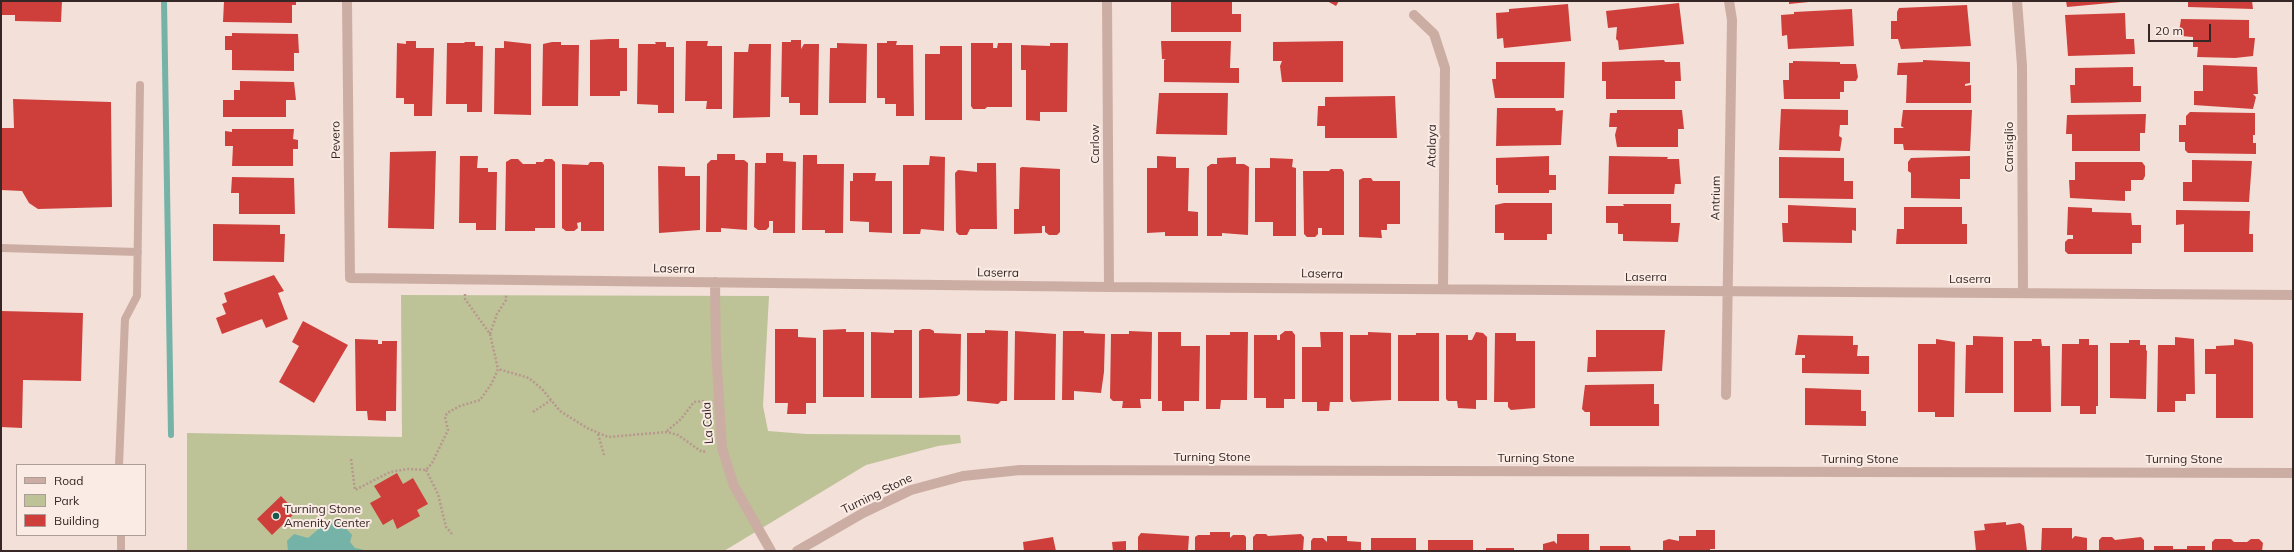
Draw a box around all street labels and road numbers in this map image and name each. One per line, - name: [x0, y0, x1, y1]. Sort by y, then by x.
- street label: Pevero: [328, 121, 344, 159]
- street label: Cansiglio: [2002, 122, 2016, 172]
- street label: Carlow: [1088, 124, 1102, 164]
- street label: Atalaya: [1424, 124, 1440, 168]
- street label: Antrium: [1708, 176, 1724, 220]
- street label: Laserra: [653, 261, 695, 277]
- street label: Laserra: [977, 265, 1019, 281]
- street label: Laserra: [1301, 266, 1343, 282]
- street label: Laserra: [1625, 270, 1667, 284]
- street label: Laserra: [1949, 272, 1991, 286]
- street label: La Cala: [699, 401, 717, 445]
- street label: Turning Stone: [1174, 450, 1250, 464]
- street label: Turning Stone: [1498, 451, 1574, 465]
- street label: Turning Stone: [1822, 452, 1898, 466]
- street label: Turning Stone: [2146, 452, 2222, 466]
- street label: Turning Stone: [839, 471, 915, 517]

